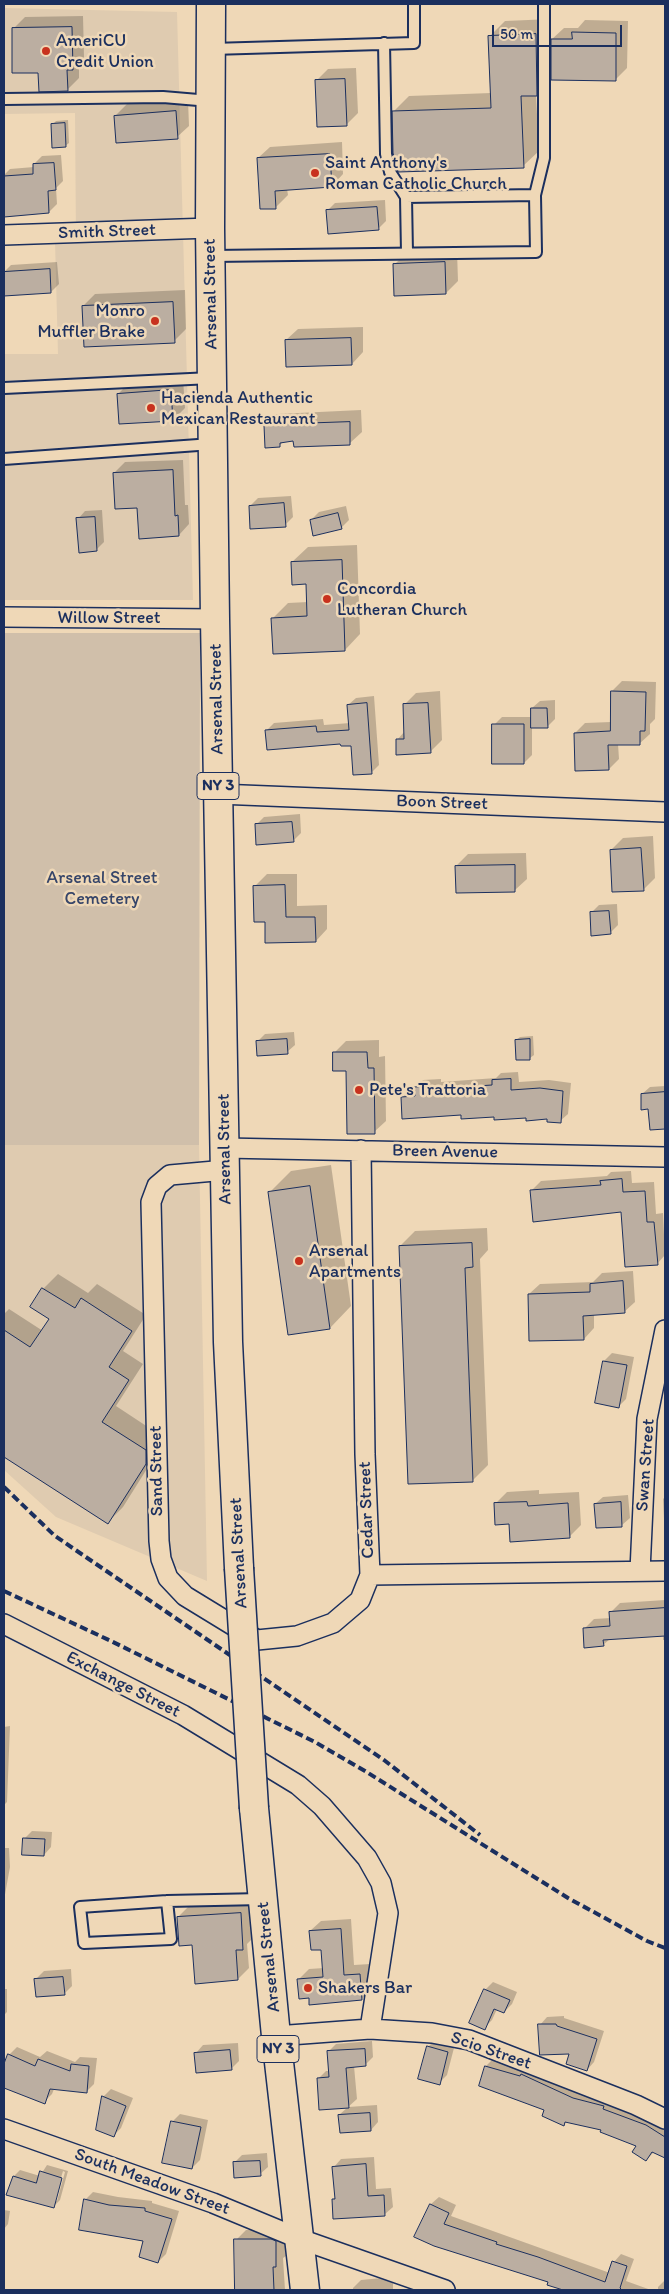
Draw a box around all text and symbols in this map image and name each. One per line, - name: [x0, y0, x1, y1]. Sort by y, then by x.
- scale bar: [494, 15, 624, 47]
- text: 50 m: [500, 25, 533, 43]
- place label: AmeriCU Credit Union: [56, 30, 154, 72]
- marker: AmeriCU Credit Union: [40, 45, 52, 57]
- place label: Saint Anthony's Roman Catholic Church: [325, 152, 507, 194]
- marker: Saint Anthony's Roman Catholic Church: [309, 167, 321, 179]
- street label: Smith Street: [58, 220, 156, 244]
- street label: Arsenal Street: [199, 238, 223, 350]
- place label: Monro Muffler Brake: [37, 300, 145, 342]
- marker: Monro Muffler Brake: [149, 315, 161, 327]
- place label: Hacienda Authentic Mexican Restaurant: [161, 387, 315, 429]
- marker: Hacienda Authentic Mexican Restaurant: [145, 402, 157, 414]
- place label: Concordia Lutheran Church: [337, 578, 467, 620]
- marker: Concordia Lutheran Church: [321, 593, 333, 605]
- street label: Willow Street: [57, 607, 161, 629]
- street label: Arsenal Street: [205, 643, 229, 755]
- road number: NY 3: [197, 772, 239, 799]
- street label: Boon Street: [396, 791, 488, 815]
- park label: Arsenal Street Cemetery: [46, 867, 158, 910]
- place label: Pete's Trattoria: [369, 1079, 486, 1101]
- marker: Pete's Trattoria: [353, 1084, 365, 1096]
- street label: Arsenal Street: [213, 1093, 237, 1205]
- street label: Breen Avenue: [392, 1140, 498, 1164]
- place label: Arsenal Apartments: [309, 1240, 401, 1282]
- marker: Arsenal Apartments: [293, 1255, 305, 1267]
- street label: Swan Street: [632, 1418, 660, 1512]
- street label: Sand Street: [145, 1425, 169, 1517]
- street label: Cedar Street: [355, 1461, 379, 1559]
- street label: Arsenal Street: [225, 1497, 253, 1609]
- street label: Exchange Street: [62, 1647, 184, 1723]
- street label: Arsenal Street: [252, 1901, 286, 2013]
- place label: Shakers Bar: [318, 1977, 412, 1999]
- marker: Shakers Bar: [302, 1982, 314, 1994]
- street label: Scio Street: [448, 2027, 534, 2075]
- road number: NY 3: [257, 2036, 299, 2062]
- street label: South Meadow Street: [71, 2144, 233, 2220]

